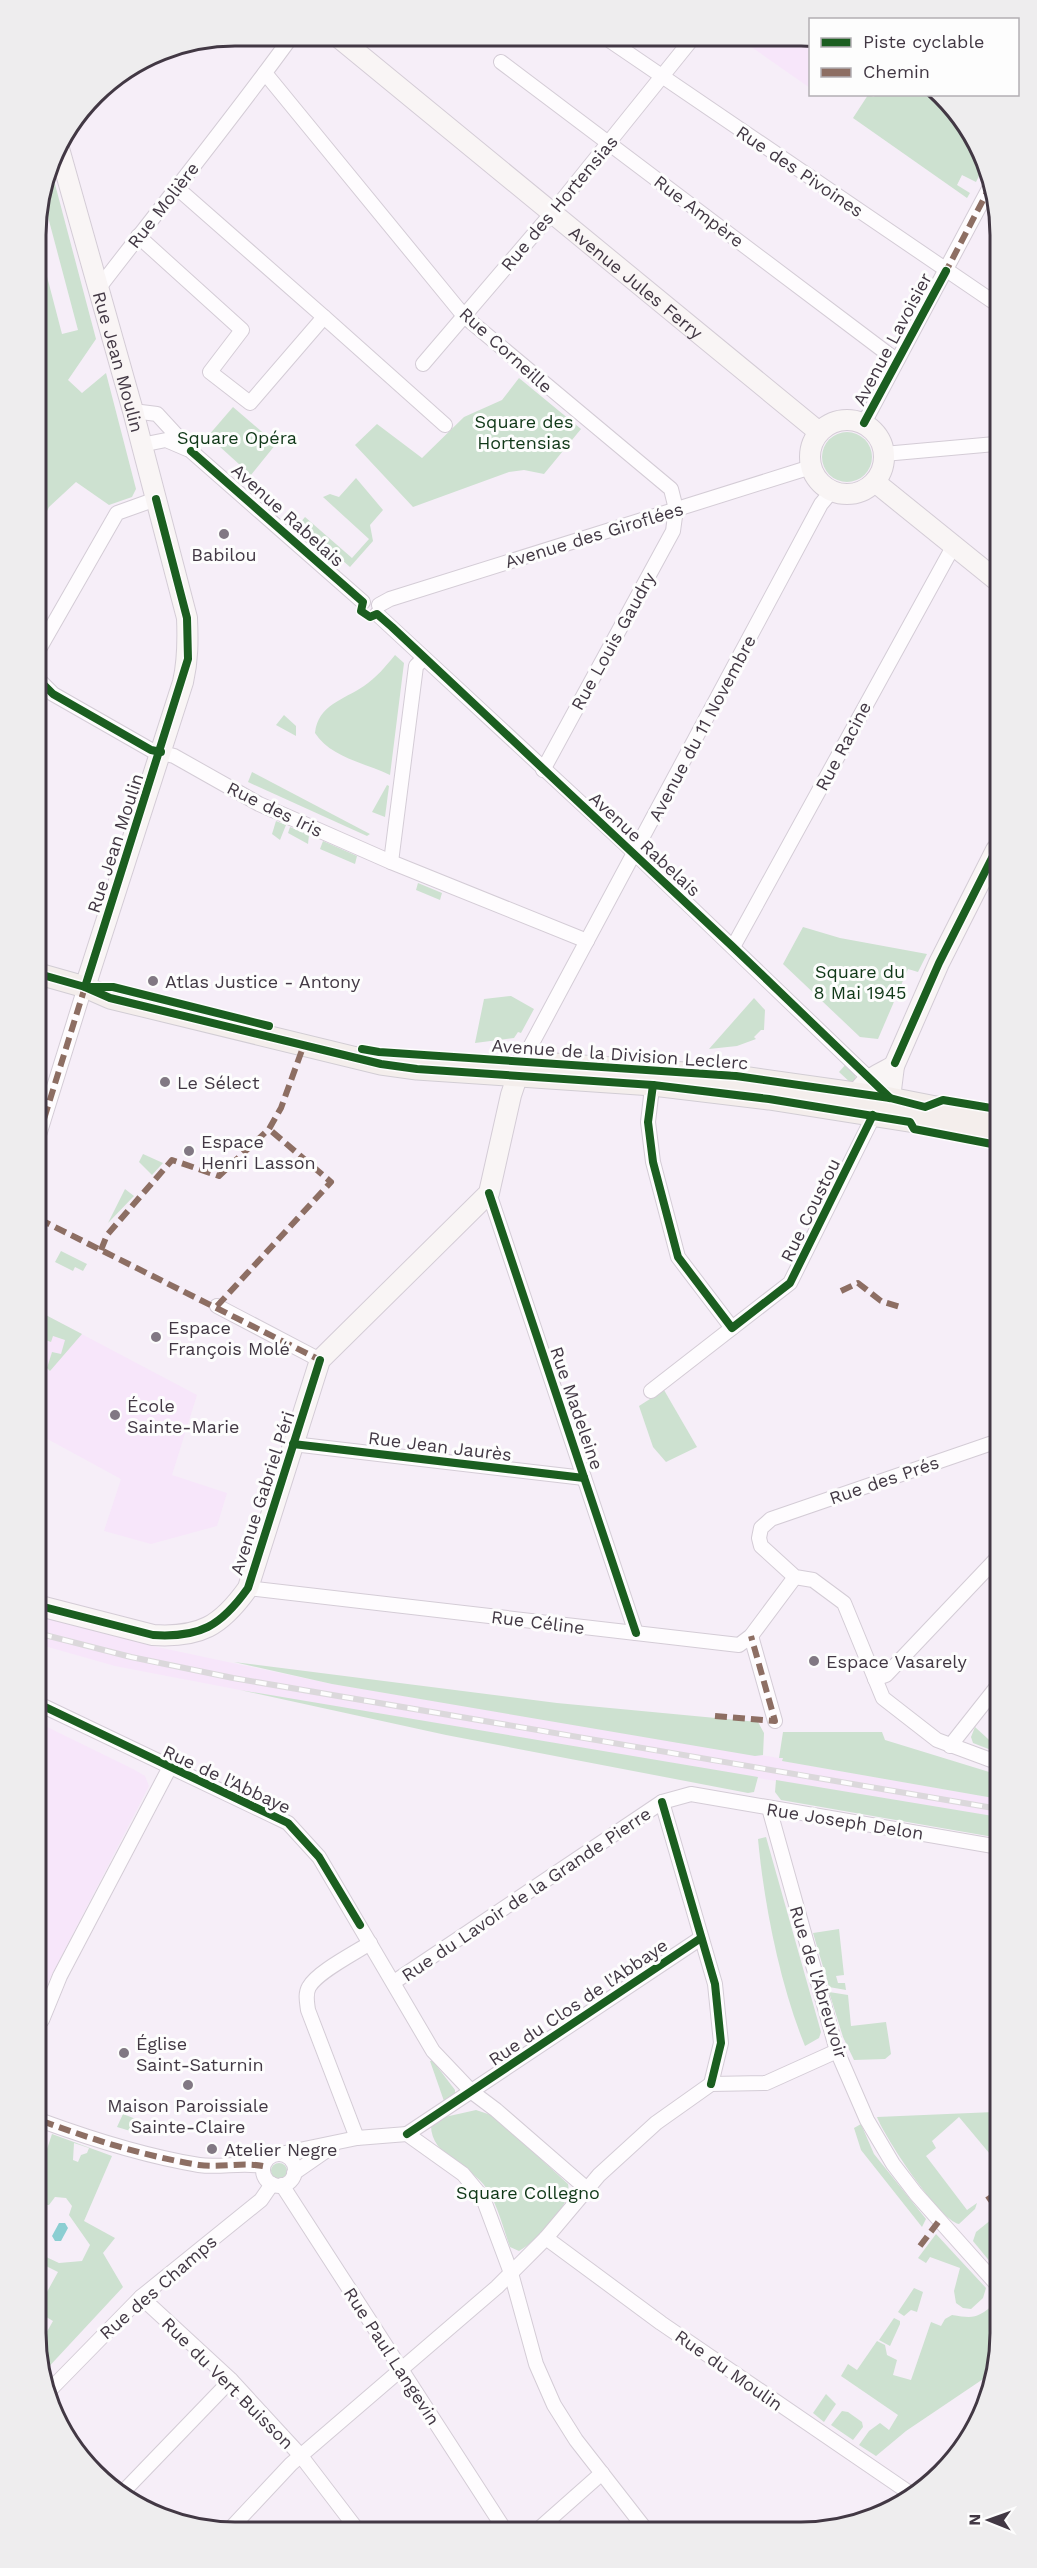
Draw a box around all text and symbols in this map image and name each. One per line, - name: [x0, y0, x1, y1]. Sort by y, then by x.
- legend: [809, 18, 1019, 96]
- text: Piste cyclable: [863, 31, 984, 52]
- text: Chemin: [863, 61, 930, 82]
- street label: Rue des Pivoines: [733, 121, 867, 221]
- street label: Rue des Hortensias: [496, 131, 622, 275]
- street label: Rue Molière: [123, 158, 203, 252]
- street label: Rue Ampère: [650, 170, 748, 252]
- street label: Avenue Jules Ferry: [565, 221, 708, 343]
- street label: Avenue Lavoisier: [848, 269, 936, 409]
- street label: Rue Jean Moulin: [89, 289, 149, 434]
- street label: Rue Corneille: [455, 303, 557, 397]
- park label: Square des Hortensias: [475, 411, 573, 453]
- park label: Square Opéra: [177, 427, 297, 448]
- street label: Avenue Rabelais: [228, 459, 348, 571]
- street label: Avenue des Giroflées: [502, 498, 686, 572]
- marker: Babilou: [217, 527, 231, 541]
- place label: Babilou: [191, 544, 257, 565]
- street label: Rue Louis Gaudry: [566, 568, 660, 714]
- street label: Avenue du 11 Novembre: [644, 631, 760, 825]
- street label: Rue Racine: [811, 698, 875, 794]
- street label: Rue Jean Moulin: [83, 771, 147, 915]
- street label: Rue des Iris: [224, 777, 326, 841]
- street label: Avenue Rabelais: [585, 787, 705, 901]
- park label: Square du 8 Mai 1945: [814, 961, 906, 1003]
- place label: Atlas Justice - Antony: [165, 971, 361, 992]
- marker: Atlas Justice - Antony: [146, 974, 160, 988]
- street label: Avenue de la Division Leclerc: [491, 1035, 749, 1073]
- place label: Le Sélect: [177, 1072, 260, 1093]
- marker: Le Sélect: [158, 1075, 172, 1089]
- place label: Espace Henri Lasson: [201, 1131, 316, 1173]
- marker: Espace Henri Lasson: [182, 1144, 196, 1158]
- street label: Rue Coustou: [776, 1155, 844, 1265]
- place label: Espace François Molé: [168, 1317, 290, 1359]
- marker: Espace François Molé: [149, 1330, 163, 1344]
- street label: Rue Madeleine: [546, 1344, 608, 1472]
- place label: École Sainte-Marie: [127, 1395, 239, 1437]
- marker: École Sainte-Marie: [108, 1408, 122, 1422]
- street label: Avenue Gabriel Péri: [226, 1408, 298, 1578]
- street label: Rue Jean Jaurès: [367, 1427, 513, 1465]
- street label: Rue des Prés: [826, 1451, 942, 1509]
- street label: Rue Céline: [490, 1606, 586, 1638]
- place label: Espace Vasarely: [826, 1651, 967, 1672]
- marker: Espace Vasarely: [807, 1654, 821, 1668]
- street label: Rue de l'Abbaye: [160, 1740, 294, 1818]
- street label: Rue Joseph Delon: [765, 1798, 925, 1844]
- street label: Rue du Lavoir de la Grande Pierre: [397, 1803, 655, 1985]
- street label: Rue de l'Abreuvoir: [786, 1903, 852, 2061]
- street label: Rue du Clos de l'Abbaye: [485, 1934, 671, 2070]
- place label: Église Saint-Saturnin: [136, 2033, 264, 2075]
- marker: Église Saint-Saturnin: [117, 2046, 131, 2060]
- marker: Maison Paroissiale Sainte-Claire: [181, 2078, 195, 2092]
- place label: Maison Paroissiale Sainte-Claire: [107, 2095, 269, 2137]
- place label: Atelier Negre: [224, 2139, 337, 2160]
- marker: Atelier Negre: [205, 2142, 219, 2156]
- park label: Square Collegno: [456, 2182, 600, 2203]
- street label: Rue des Champs: [95, 2230, 221, 2344]
- street label: Rue Paul Langevin: [340, 2283, 444, 2429]
- street label: Rue du Vert Buisson: [158, 2313, 298, 2453]
- street label: Rue du Moulin: [671, 2325, 787, 2415]
- north arrow: [959, 2490, 1019, 2550]
- text: N: [965, 2514, 984, 2526]

